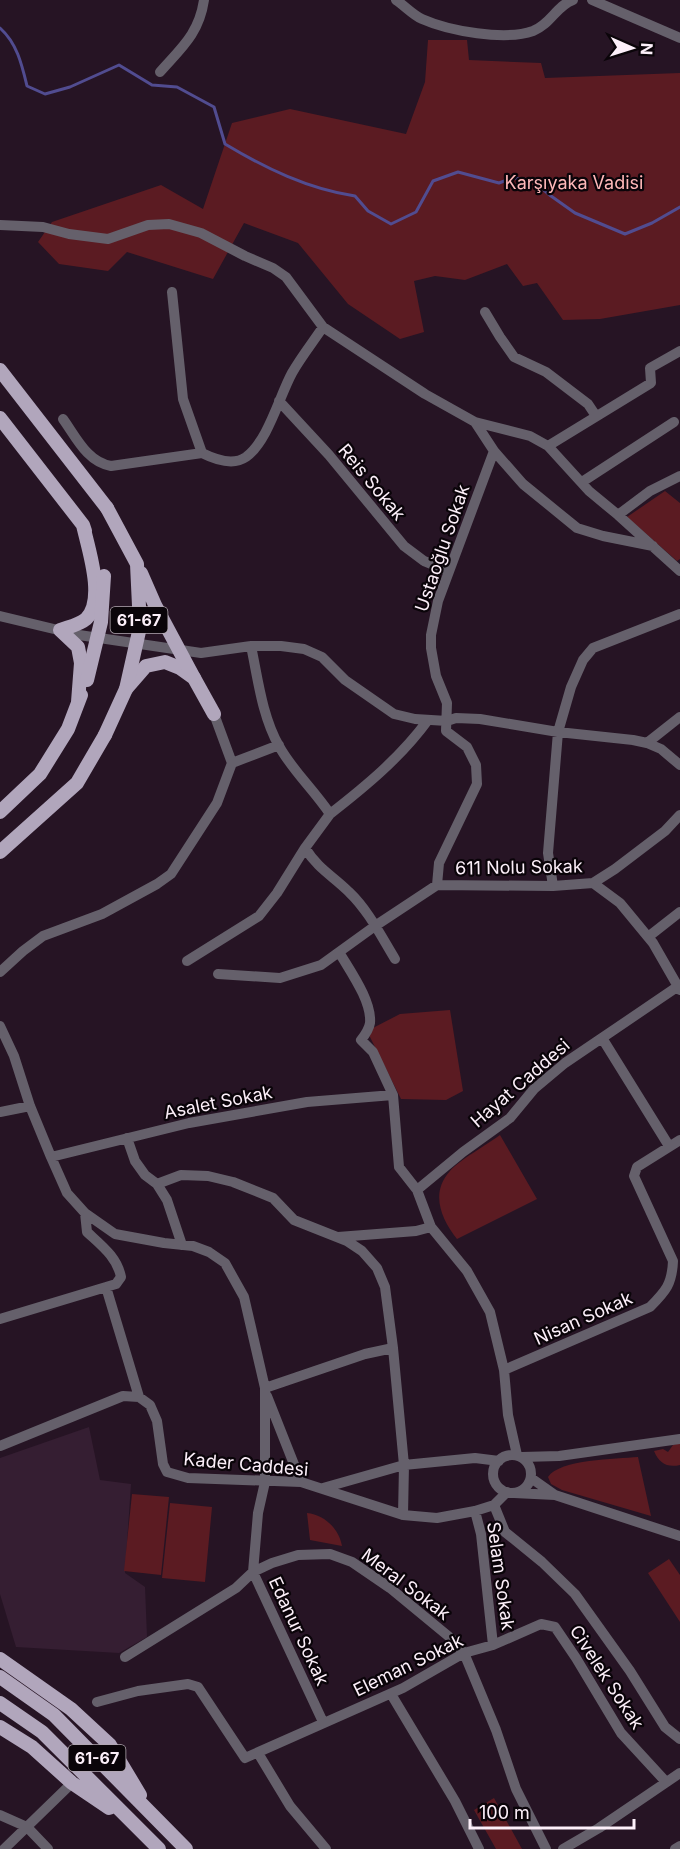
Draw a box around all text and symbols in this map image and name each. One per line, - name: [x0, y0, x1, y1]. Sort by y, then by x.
- north arrow: [602, 18, 662, 78]
- text: N: [637, 42, 657, 55]
- park label: Karşıyaka Vadisi: [505, 172, 643, 193]
- street label: Reis Sokak: [334, 440, 410, 524]
- street label: Ustaoğlu Sokak: [410, 482, 474, 614]
- road number: 61-67: [110, 607, 168, 633]
- street label: 611 Nolu Sokak: [455, 855, 583, 879]
- street label: Hayat Caddesi: [466, 1034, 574, 1132]
- street label: Asalet Sokak: [162, 1081, 274, 1123]
- street label: Nisan Sokak: [531, 1287, 636, 1349]
- street label: Kader Caddesi: [183, 1448, 309, 1480]
- street label: Selam Sokak: [483, 1520, 519, 1632]
- street label: Meral Sokak: [358, 1544, 454, 1624]
- street label: Edanur Sokak: [265, 1573, 333, 1689]
- street label: Civelek Sokak: [566, 1621, 648, 1733]
- street label: Eleman Sokak: [350, 1629, 466, 1701]
- road number: 61-67: [68, 1745, 126, 1771]
- scale bar: [470, 1792, 634, 1830]
- text: 100 m: [479, 1802, 530, 1823]

